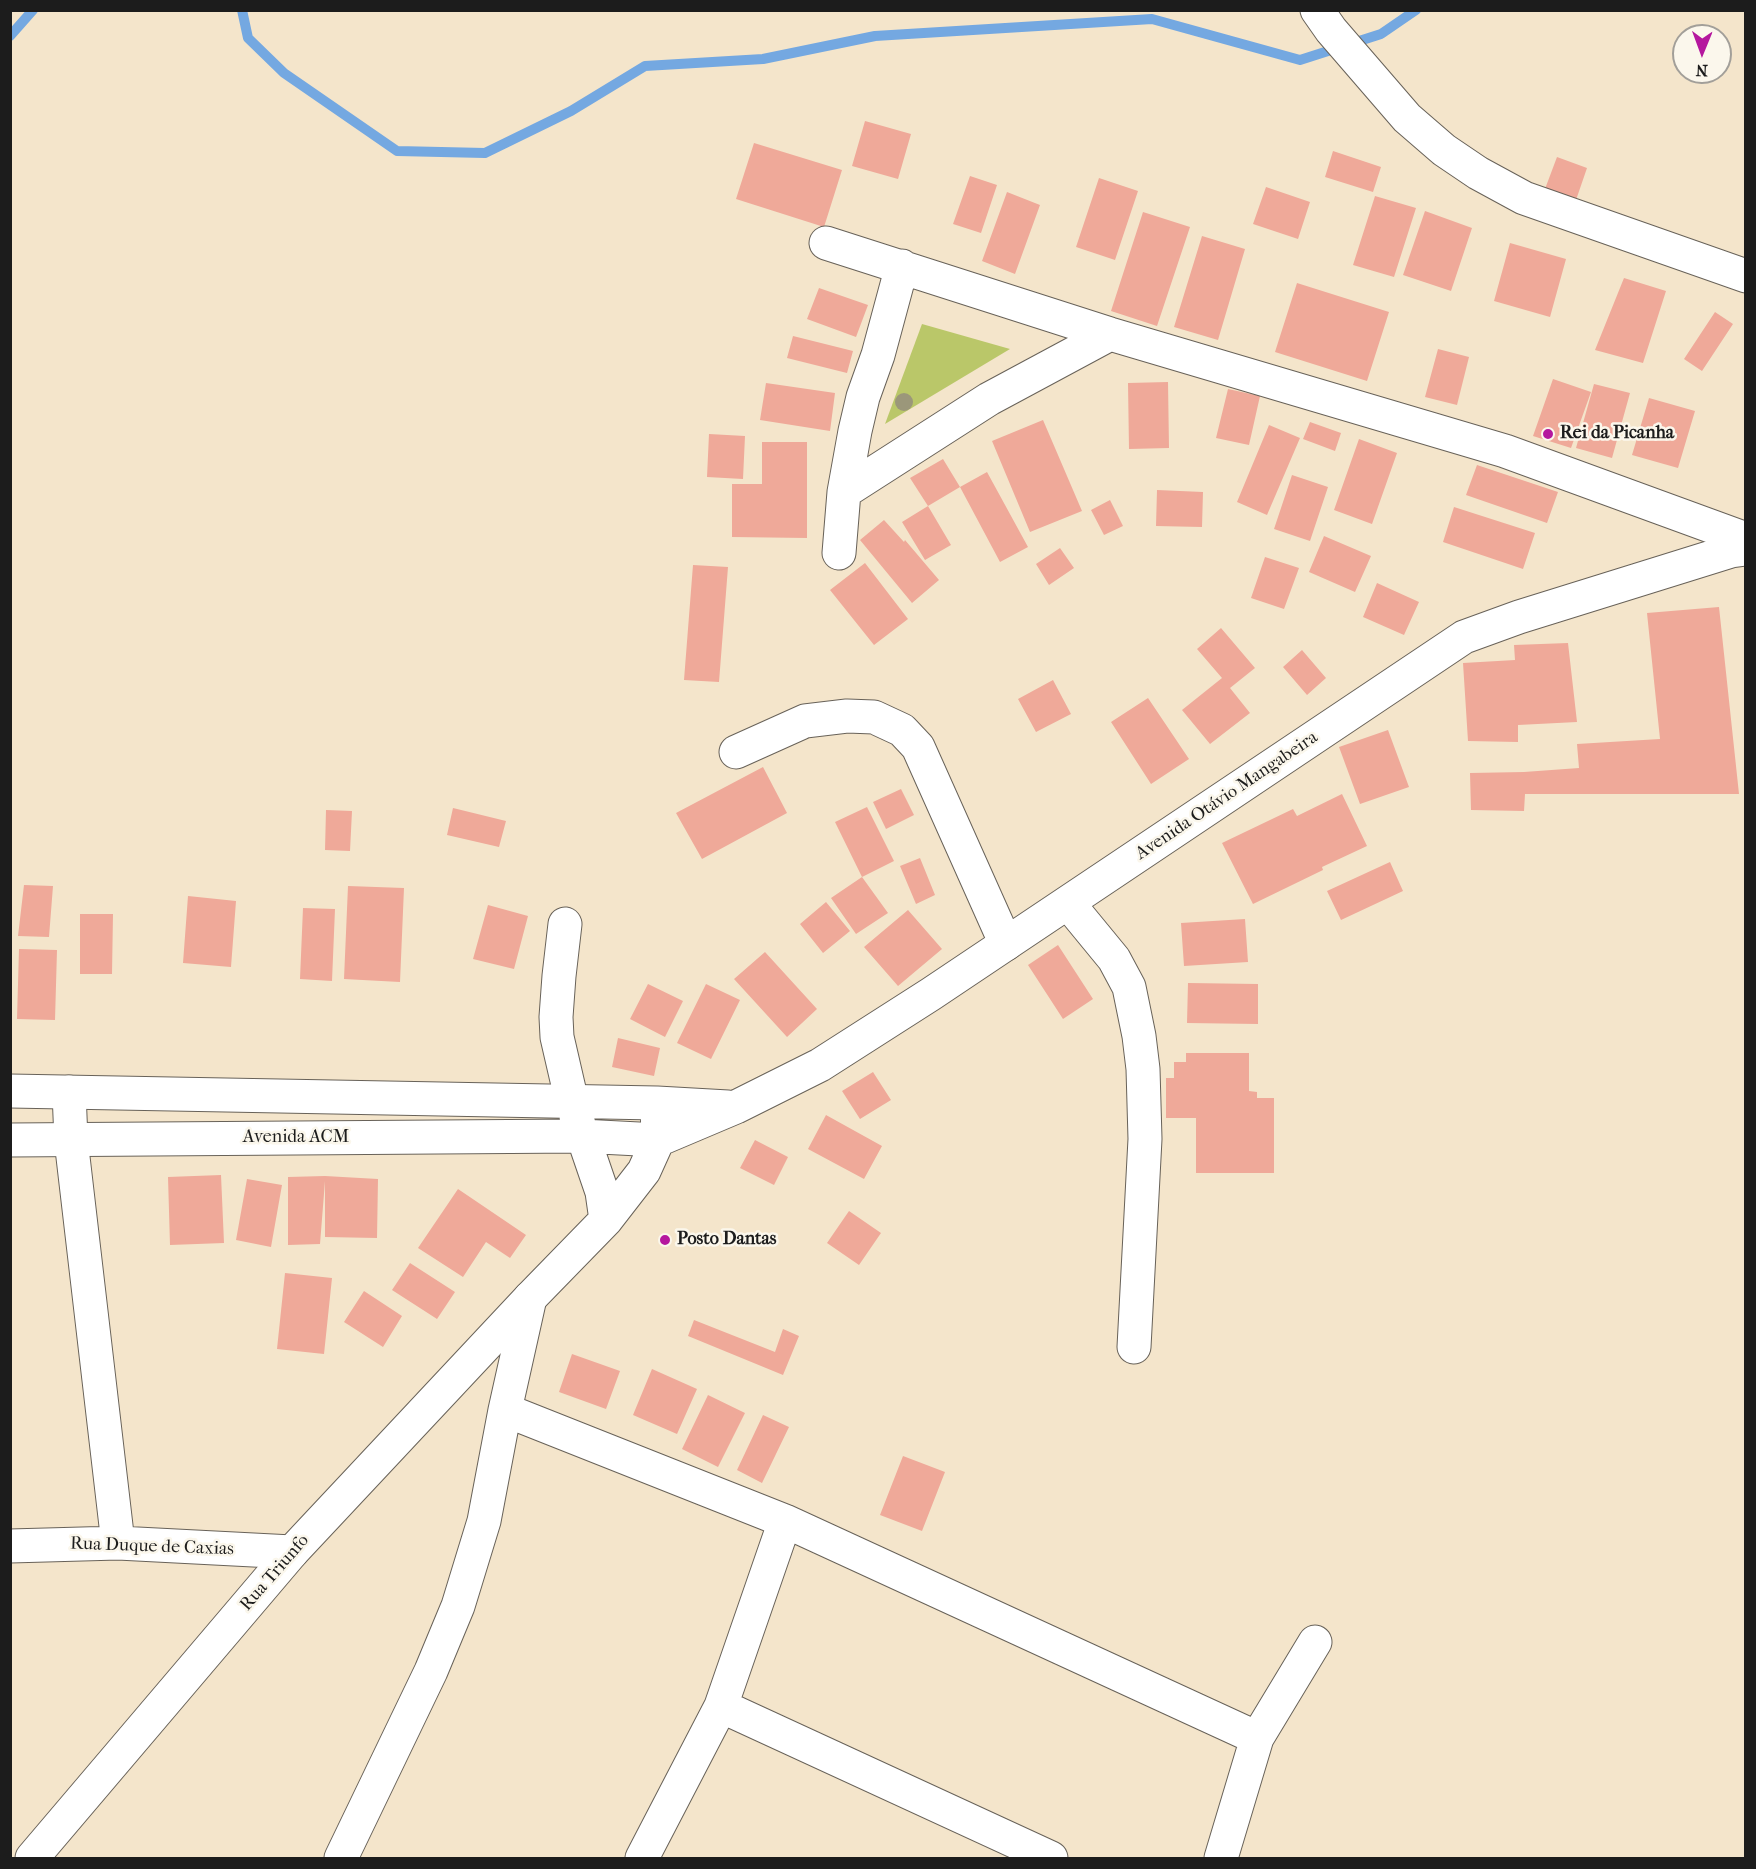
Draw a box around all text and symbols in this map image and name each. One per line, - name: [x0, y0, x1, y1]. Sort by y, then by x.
- north arrow: [1672, 24, 1732, 84]
- text: N: [1695, 61, 1708, 80]
- place label: Rei da Picanha: [1560, 423, 1674, 445]
- marker: Rei da Picanha: [1541, 427, 1555, 441]
- street label: Avenida Otávio Mangabeira: [1132, 727, 1322, 865]
- street label: Avenida ACM: [243, 1127, 349, 1149]
- place label: Posto Dantas: [677, 1229, 776, 1251]
- marker: Posto Dantas: [658, 1233, 672, 1247]
- street label: Rua Triunfo: [236, 1530, 314, 1616]
- street label: Rua Duque de Caxias: [70, 1533, 234, 1561]

